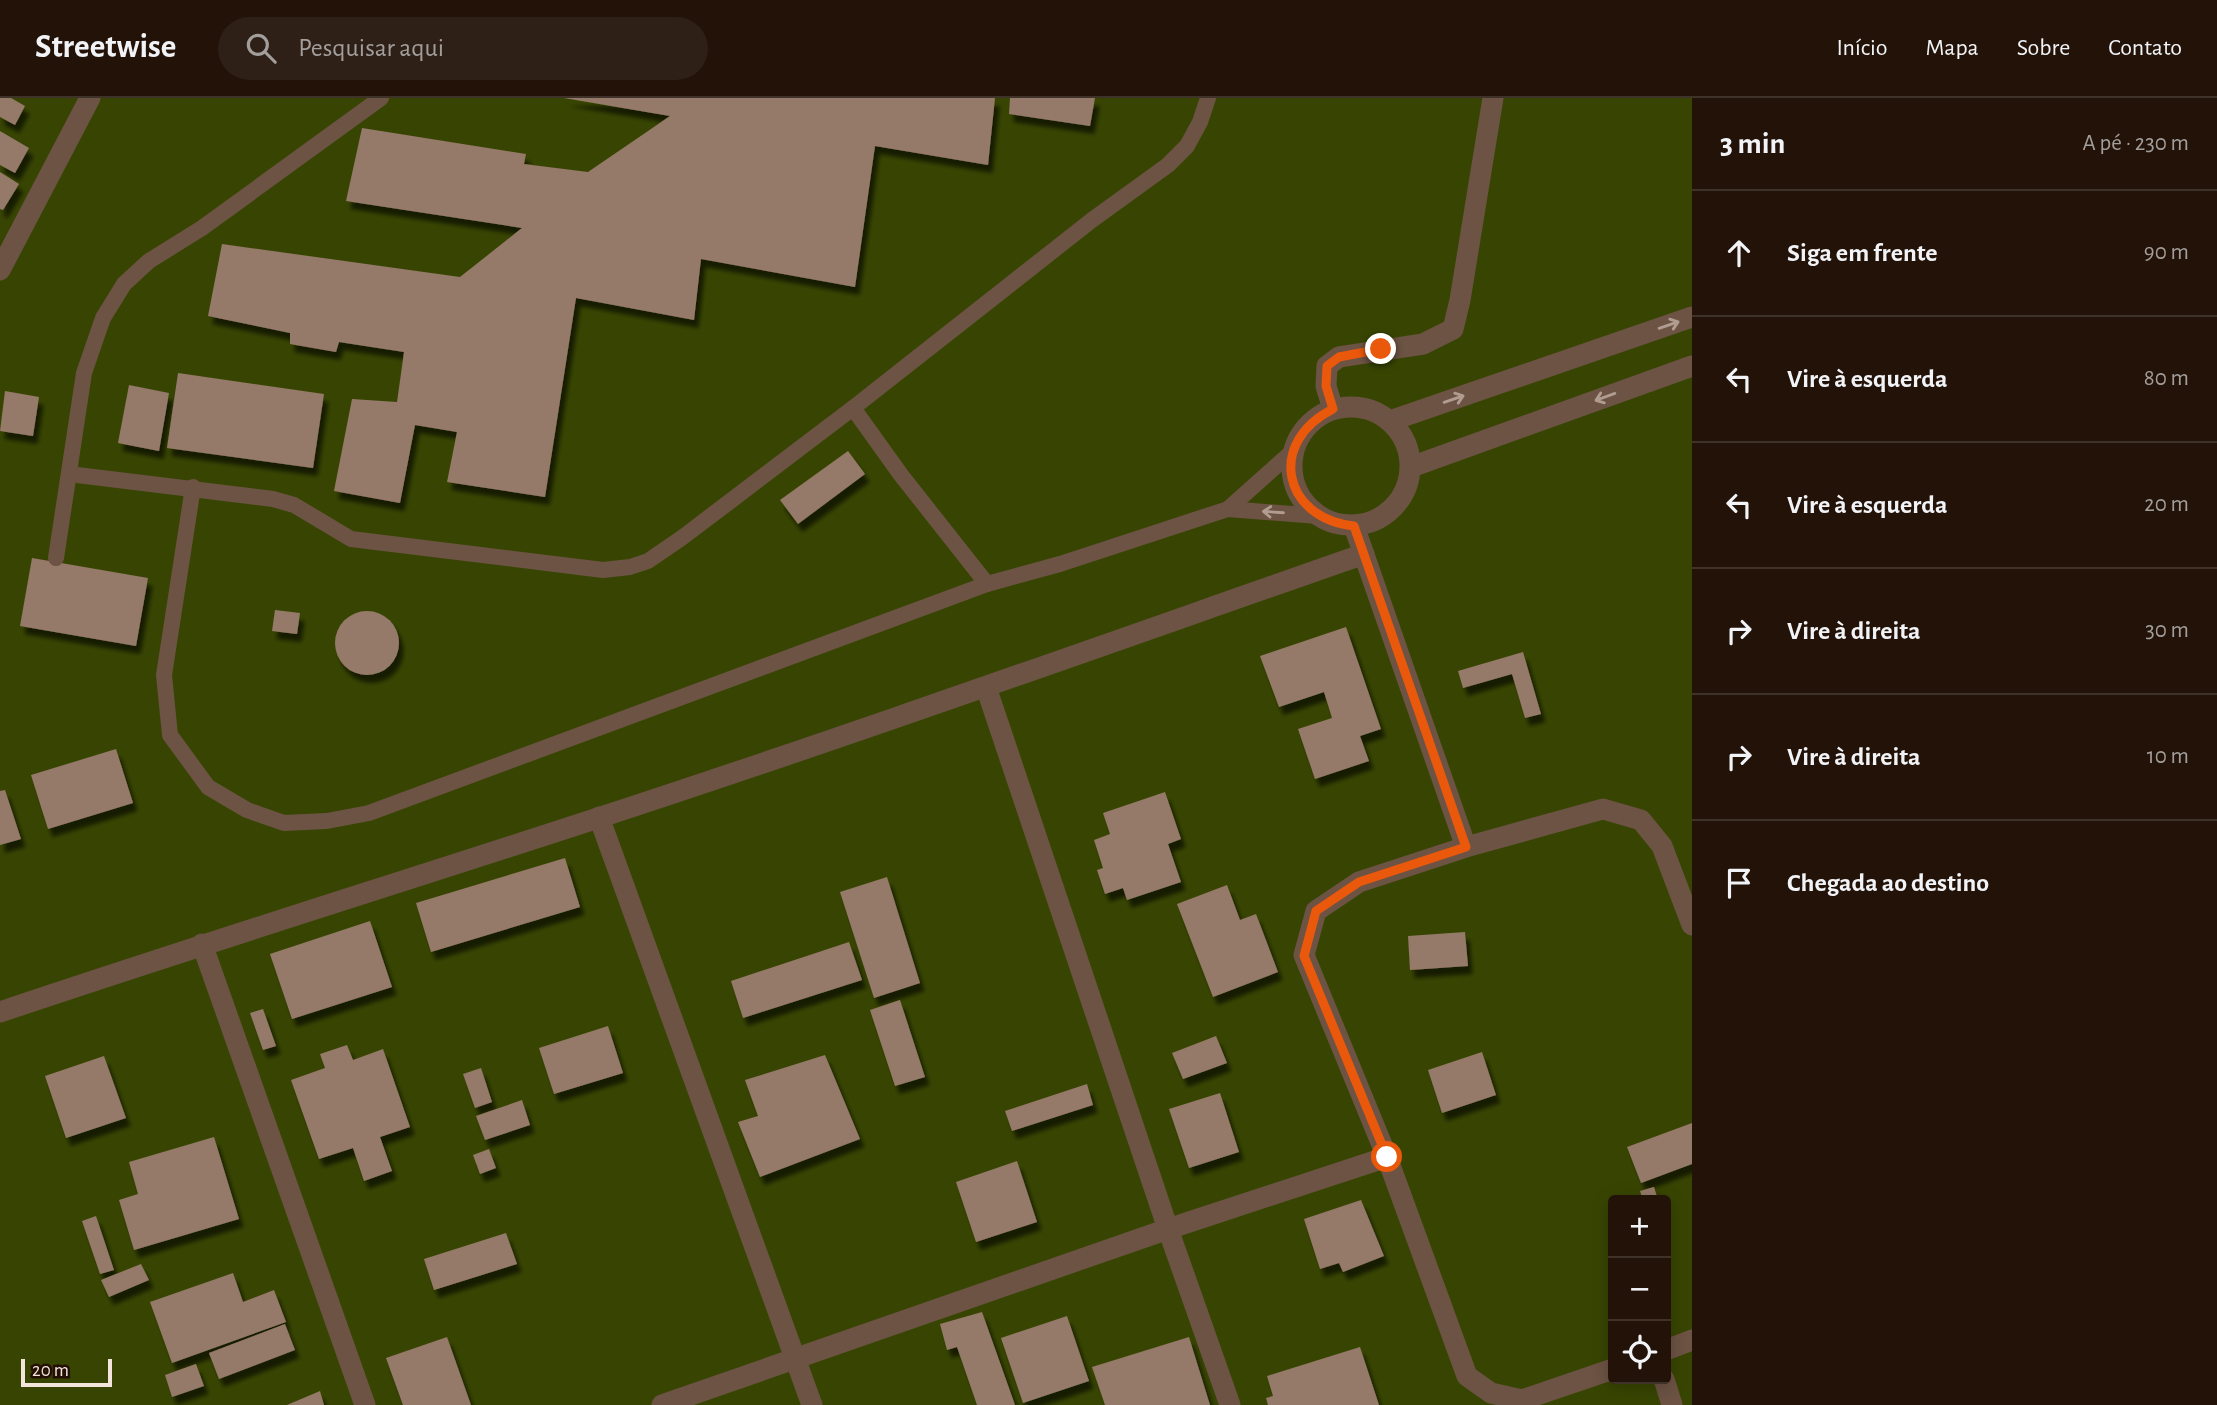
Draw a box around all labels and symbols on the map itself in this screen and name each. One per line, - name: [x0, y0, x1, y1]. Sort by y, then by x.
- one-way arrow: [1658, 318, 1680, 330]
- route end: [1365, 333, 1396, 364]
- one-way arrow: [1443, 392, 1465, 404]
- one-way arrow: [1594, 392, 1616, 405]
- one-way arrow: [1262, 505, 1285, 518]
- route start: [1371, 1141, 1402, 1172]
- scale bar: [21, 1356, 112, 1388]

